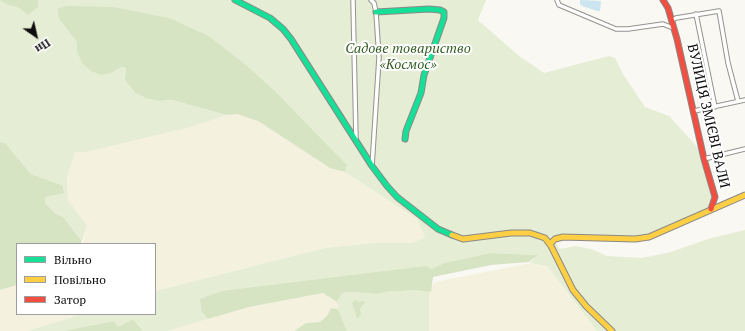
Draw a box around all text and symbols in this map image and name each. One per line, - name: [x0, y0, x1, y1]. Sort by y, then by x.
- north arrow: [16, 16, 56, 56]
- text: Пн: [32, 36, 53, 56]
- park label: Садове товариство «Космос»: [345, 41, 471, 74]
- street label: ВУЛИЦЯ ЗМІЄВІ ВАЛИ: [683, 42, 733, 190]
- legend: [16, 243, 156, 315]
- text: Вільно: [54, 252, 92, 267]
- text: Повільно: [54, 272, 106, 287]
- text: Затор: [54, 292, 86, 307]

